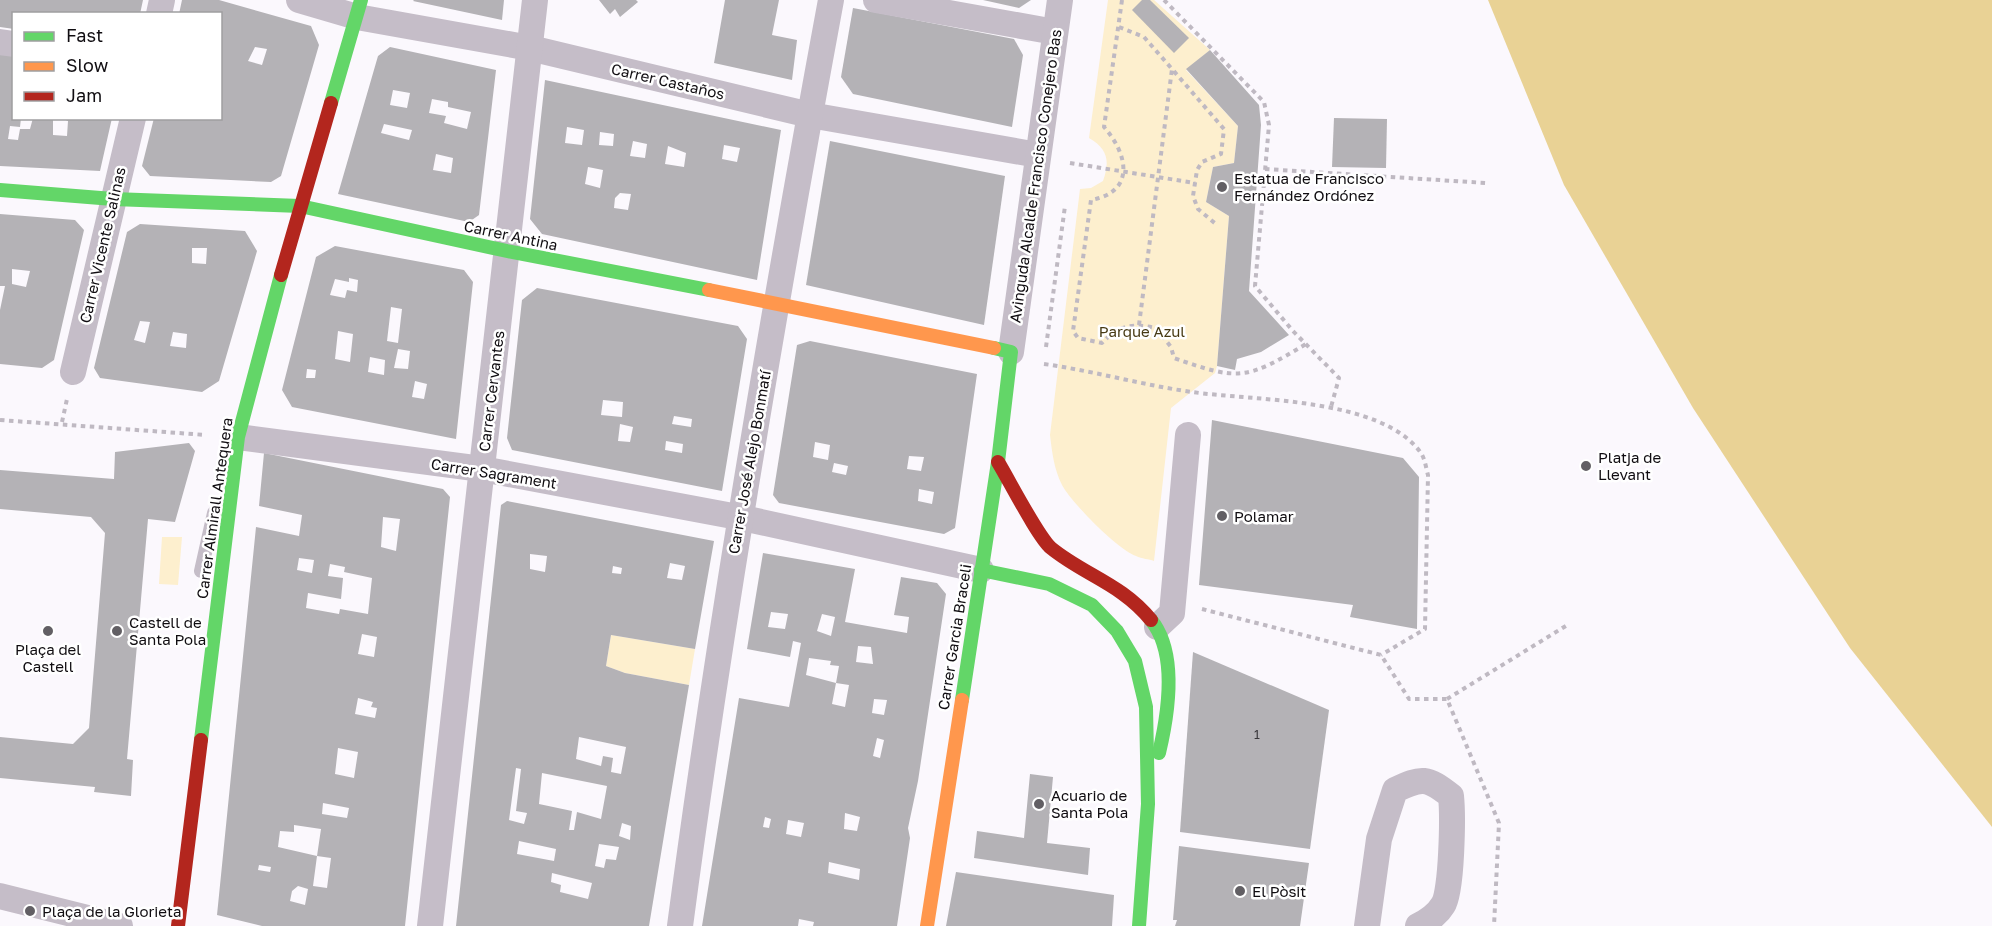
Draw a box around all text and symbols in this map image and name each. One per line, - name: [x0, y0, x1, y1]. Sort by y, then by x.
- legend: [12, 12, 222, 120]
- text: Fast: [66, 24, 103, 46]
- street label: Avinguda Alcalde Francisco Conejero Bas: [1005, 28, 1065, 324]
- text: Slow: [66, 54, 109, 76]
- street label: Carrer Castaños: [610, 59, 726, 103]
- text: Jam: [66, 84, 102, 106]
- street label: Carrer Vicente Salinas: [75, 165, 129, 325]
- place label: Estatua de Francisco Fernández Ordónez: [1234, 169, 1384, 204]
- marker: Estatua de Francisco Fernández Ordónez: [1215, 180, 1229, 194]
- street label: Carrer Antina: [462, 216, 560, 254]
- park label: Parque Azul: [1099, 322, 1185, 340]
- street label: Carrer Cervantes: [475, 329, 507, 453]
- street label: Carrer José Alejo Bonmatí: [724, 368, 774, 555]
- street label: Carrer Almirall Antequera: [192, 416, 236, 600]
- place label: Platja de Llevant: [1598, 448, 1661, 483]
- street label: Carrer Sagrament: [430, 454, 558, 492]
- marker: Platja de Llevant: [1579, 459, 1593, 473]
- place label: Polamar: [1234, 507, 1294, 525]
- marker: Polamar: [1215, 509, 1229, 523]
- street label: Carrer Garcia Braceli: [934, 563, 974, 711]
- place label: Castell de Santa Pola: [129, 613, 206, 648]
- marker: Plaça del Castell: [41, 624, 55, 638]
- marker: Castell de Santa Pola: [110, 624, 124, 638]
- place label: Plaça del Castell: [15, 640, 81, 675]
- house number: 1: [1254, 727, 1260, 742]
- place label: Acuario de Santa Pola: [1051, 786, 1128, 821]
- marker: Acuario de Santa Pola: [1032, 797, 1046, 811]
- place label: El Pòsit: [1252, 882, 1306, 900]
- marker: El Pòsit: [1233, 884, 1247, 898]
- place label: Plaça de la Glorieta: [42, 902, 181, 920]
- marker: Plaça de la Glorieta: [23, 904, 37, 918]

